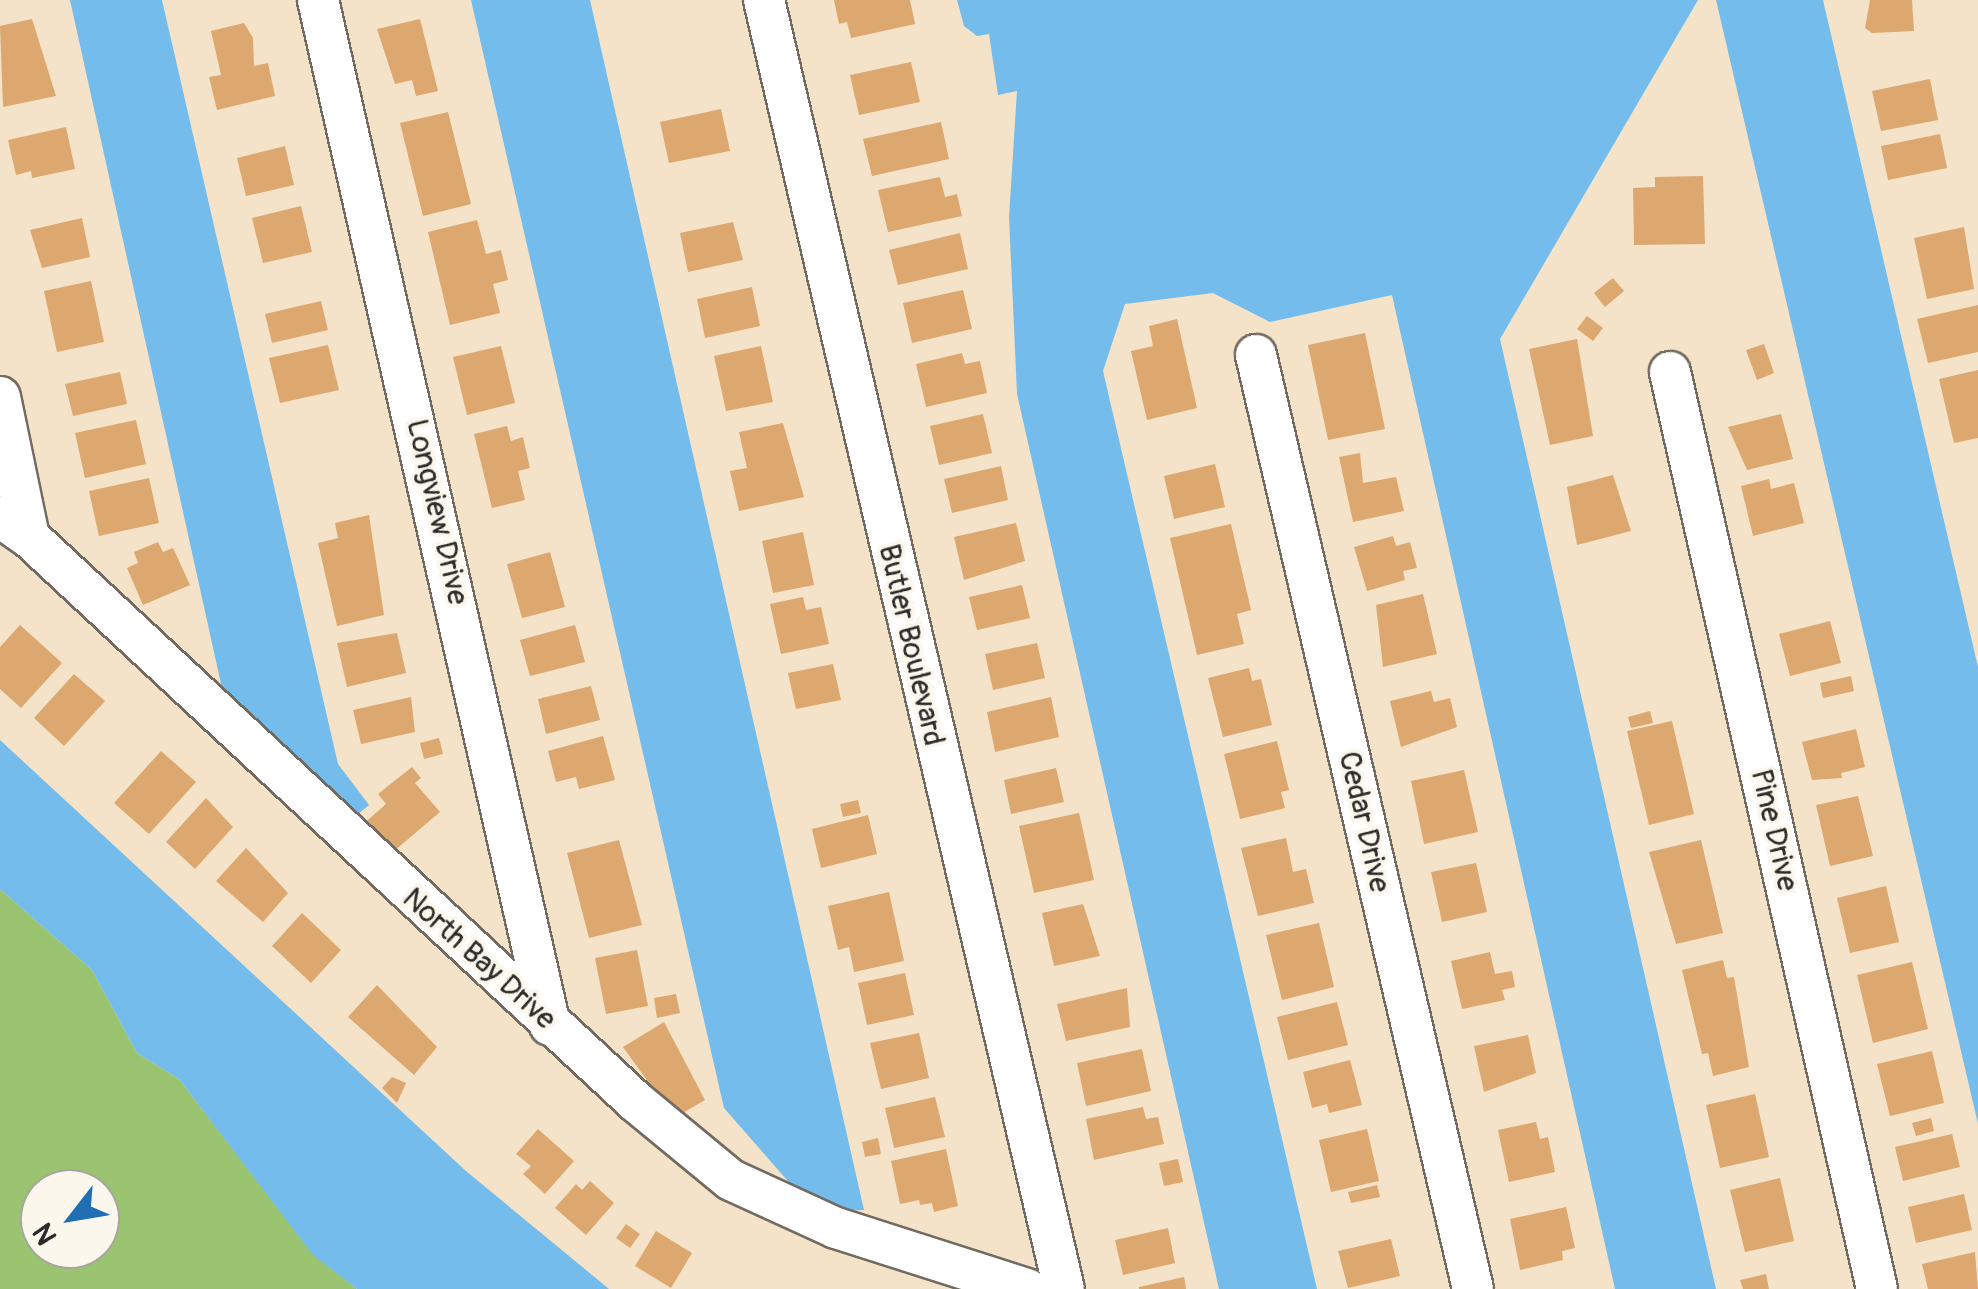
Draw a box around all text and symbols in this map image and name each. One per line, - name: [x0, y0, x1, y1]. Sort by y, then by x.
- street label: Longview Drive: [398, 416, 476, 608]
- street label: Butler Boulevard: [870, 541, 952, 749]
- street label: Cedar Drive: [1330, 748, 1398, 896]
- street label: Pine Drive: [1743, 766, 1805, 894]
- street label: North Bay Drive: [395, 881, 563, 1037]
- north arrow: [20, 1169, 120, 1269]
- text: N: [26, 1217, 65, 1251]

